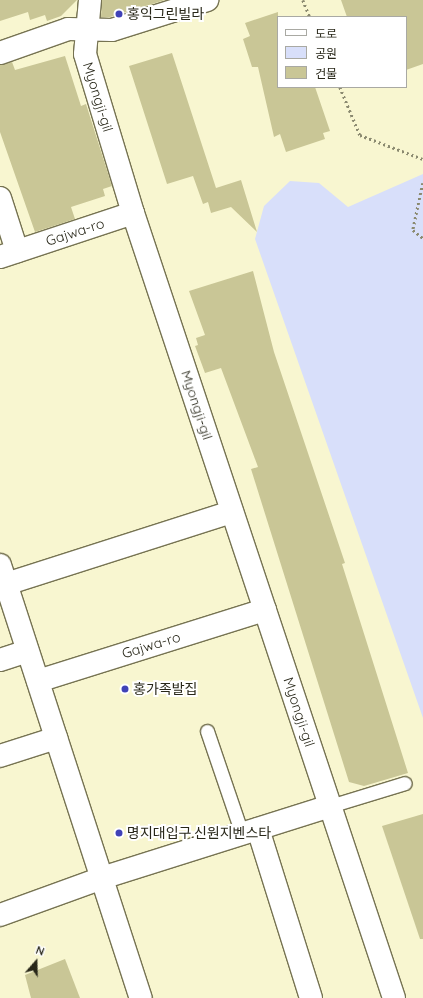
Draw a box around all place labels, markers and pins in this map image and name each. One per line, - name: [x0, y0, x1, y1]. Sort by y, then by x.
- place label: 홍익그린빌라: [127, 6, 204, 22]
- marker: 홍익그린빌라: [114, 9, 124, 19]
- place label: 홍가족발집: [133, 681, 197, 697]
- marker: 홍가족발집: [120, 684, 130, 694]
- place label: 명지대입구.신원지벤스타: [127, 825, 271, 841]
- marker: 명지대입구.신원지벤스타: [114, 828, 124, 838]

